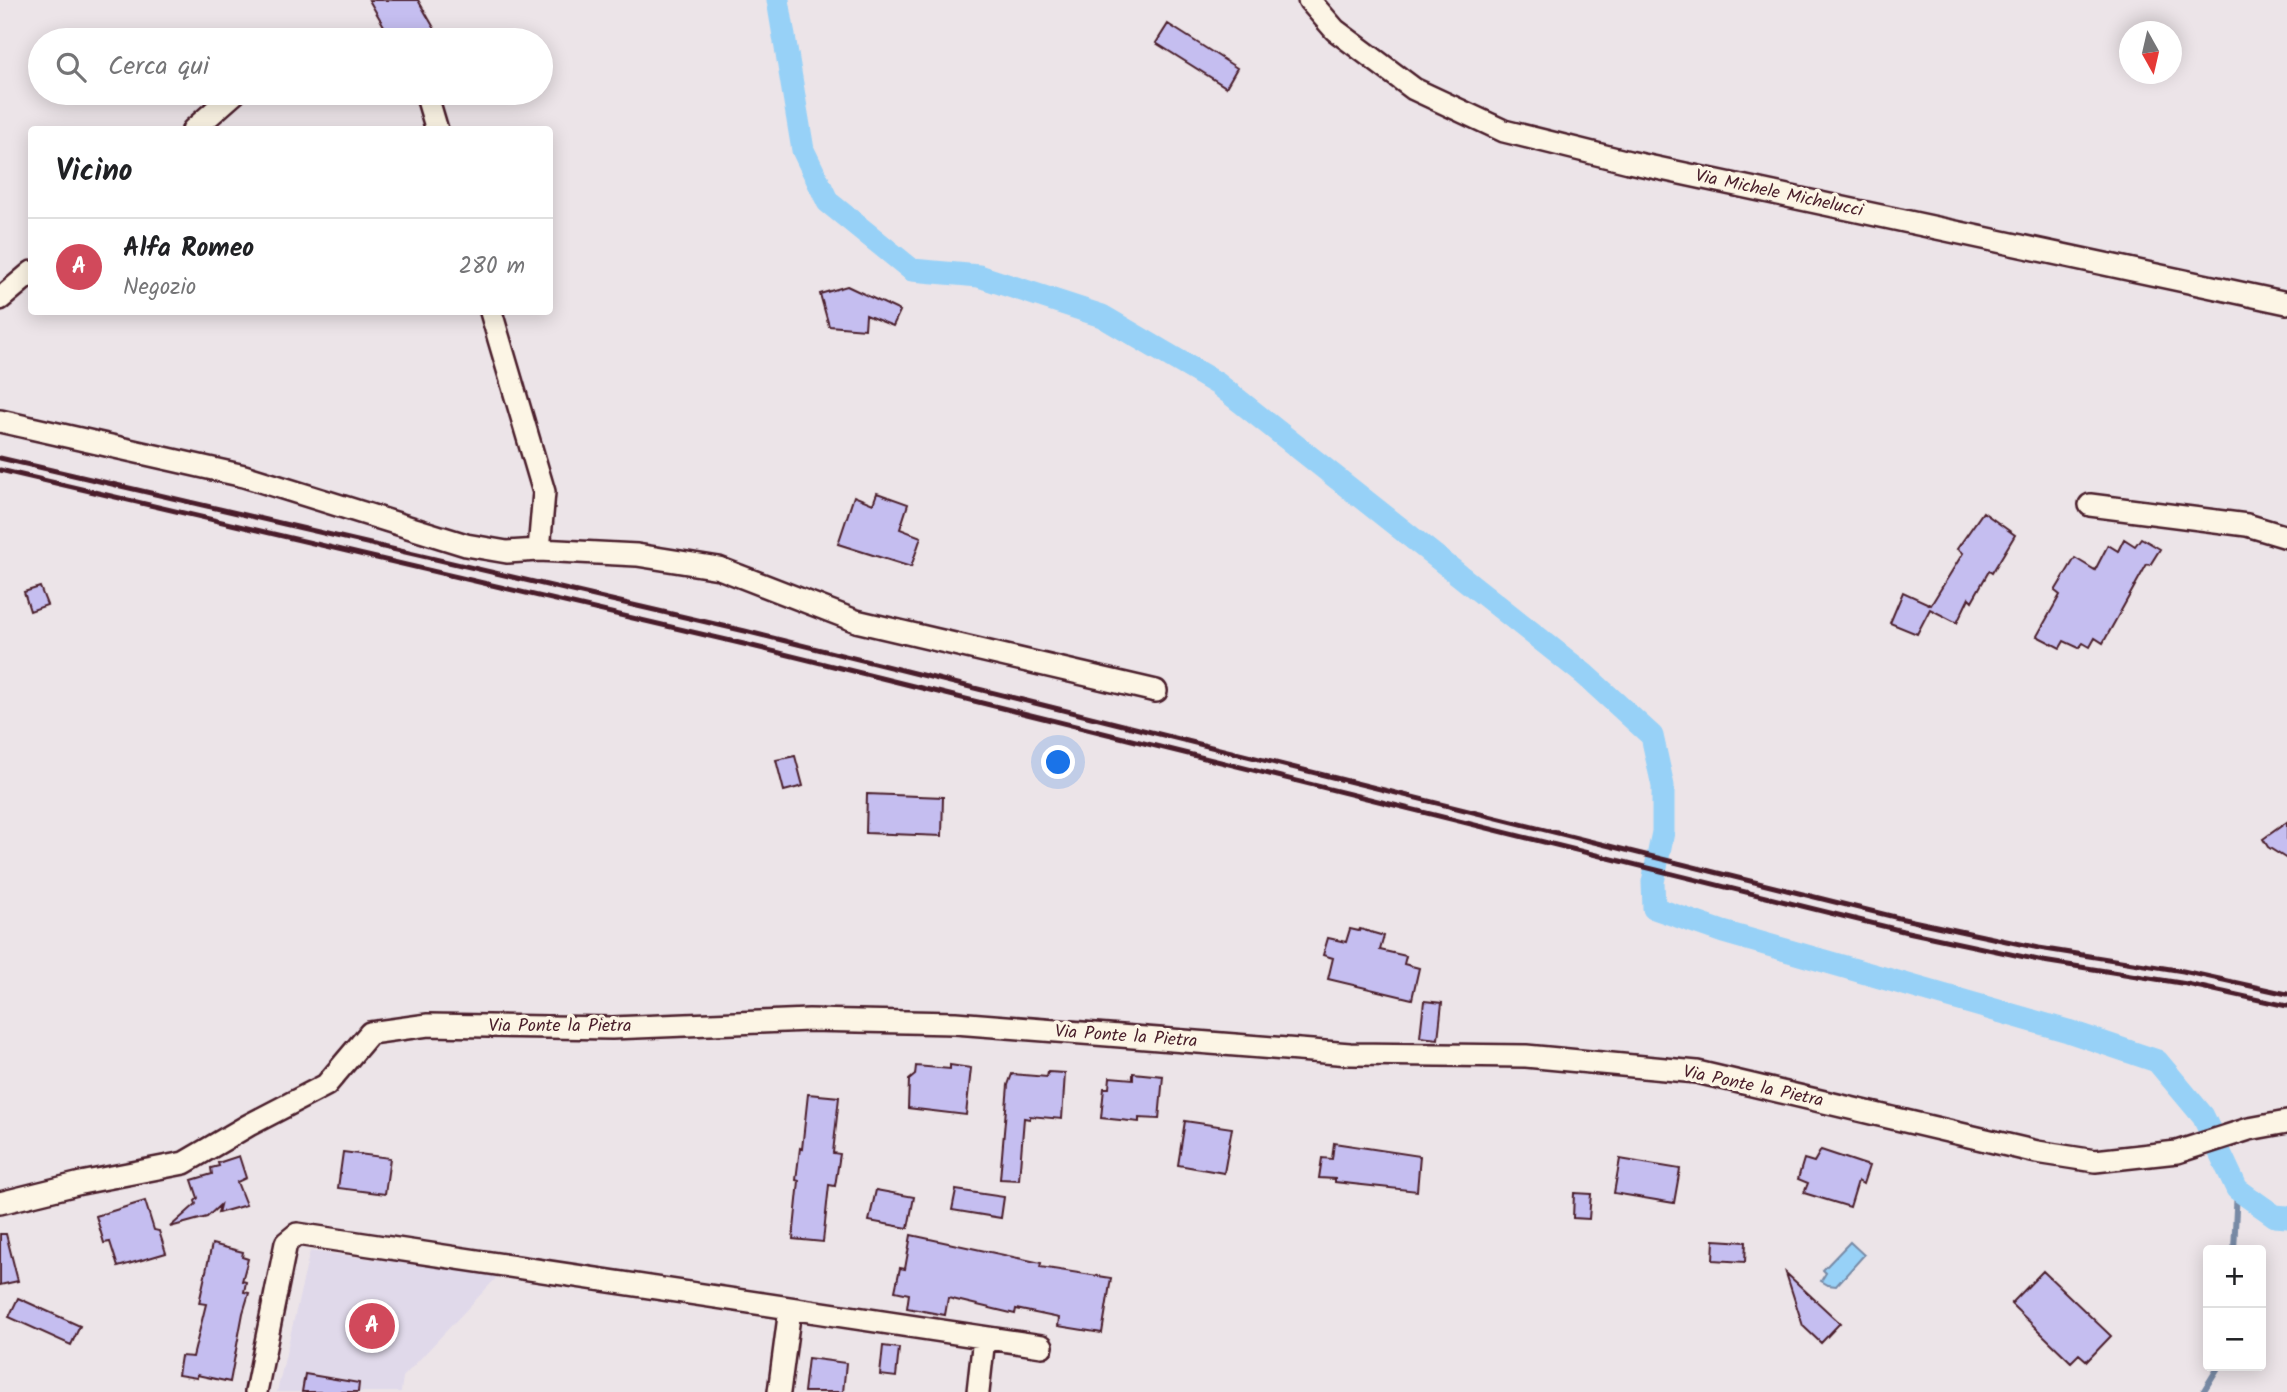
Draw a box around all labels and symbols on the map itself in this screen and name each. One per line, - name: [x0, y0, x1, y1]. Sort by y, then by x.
- north arrow: [2119, 21, 2182, 84]
- street label: Via Michele Michelucci: [1692, 162, 1866, 226]
- your location: [1041, 745, 1075, 779]
- street label: Via Ponte la Pietra: [489, 1012, 631, 1041]
- street label: Via Ponte la Pietra: [1054, 1018, 1198, 1056]
- street label: Via Ponte la Pietra: [1680, 1058, 1826, 1116]
- pin: A: [349, 1300, 395, 1352]

